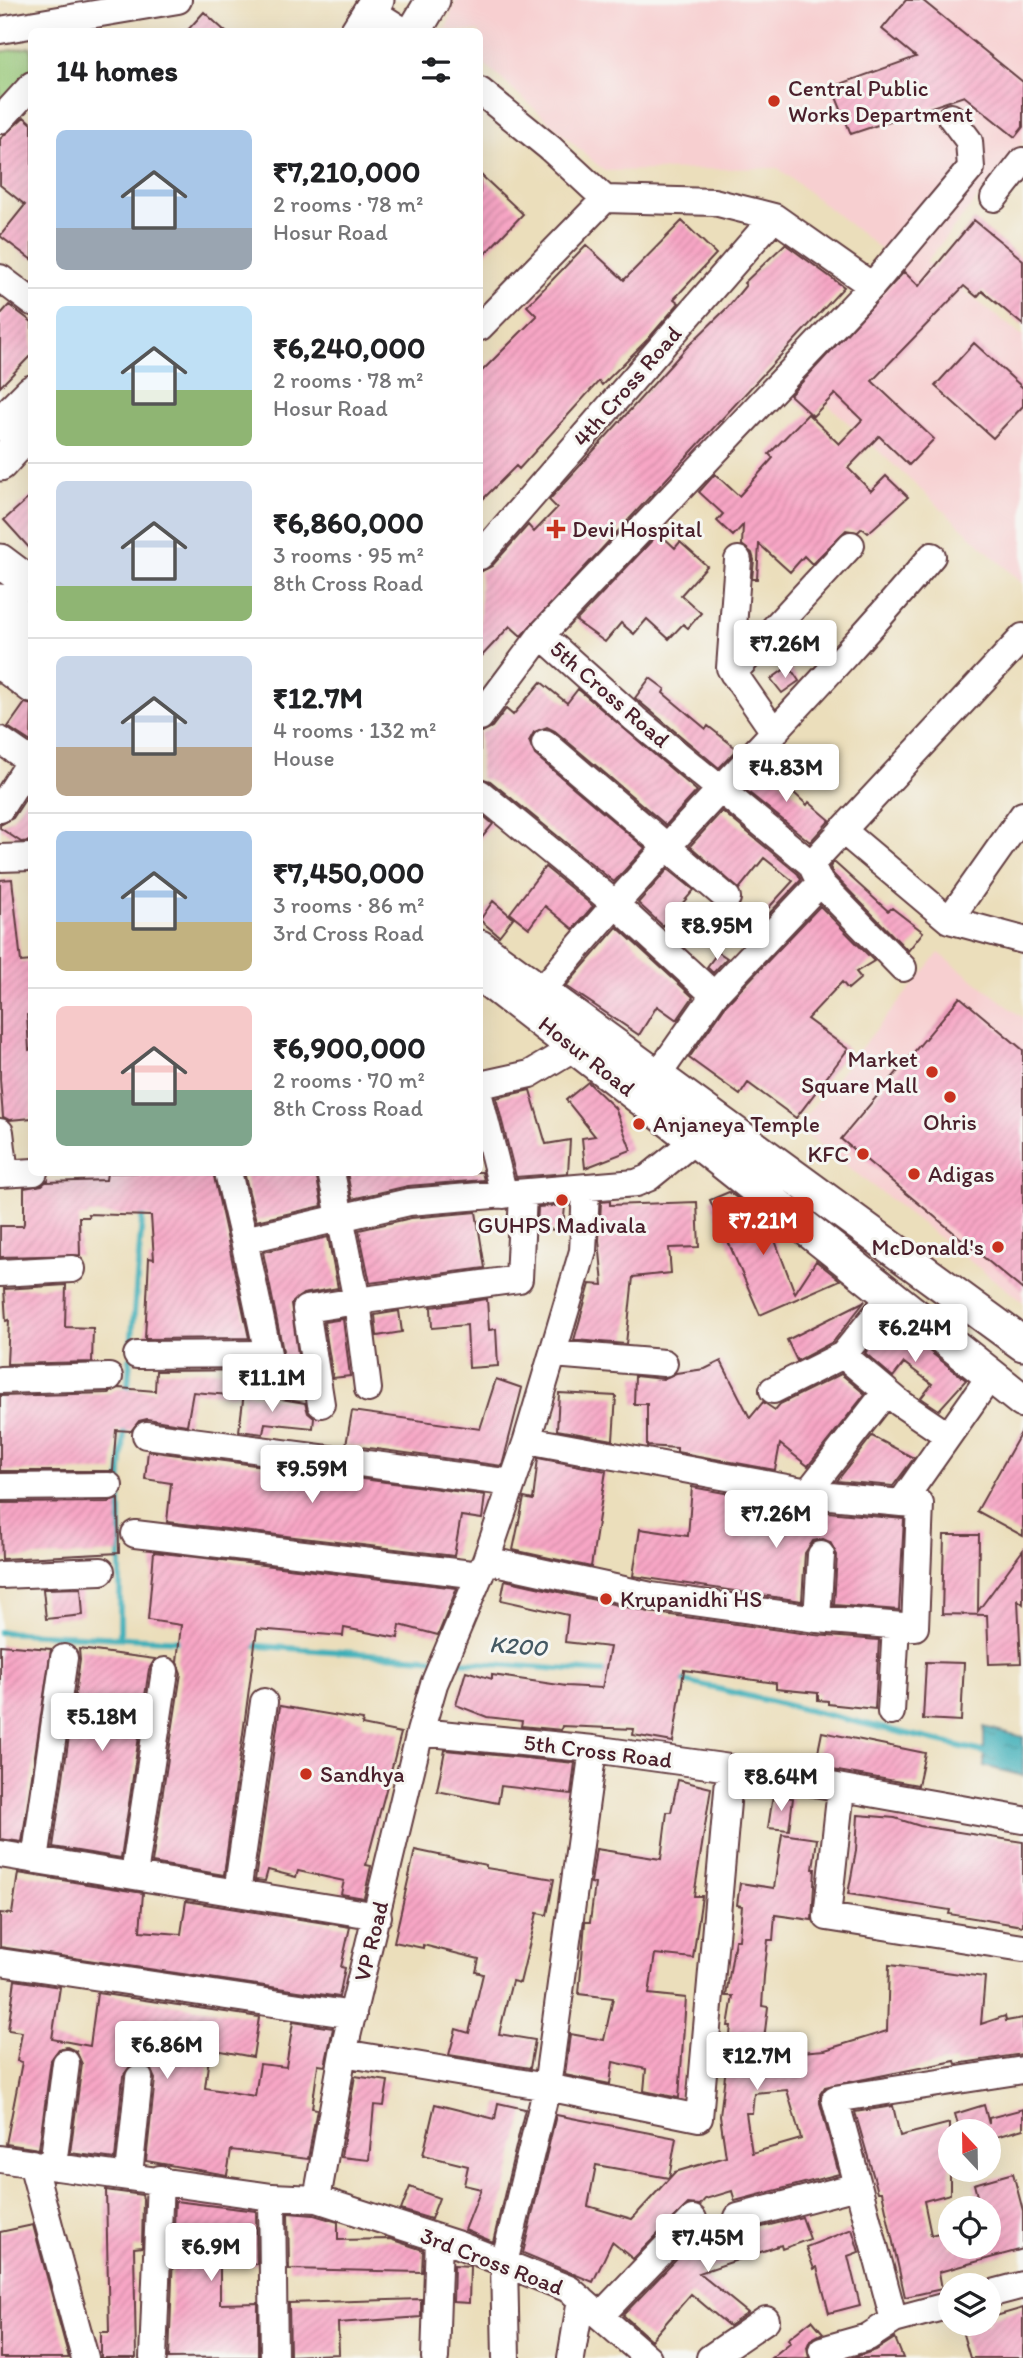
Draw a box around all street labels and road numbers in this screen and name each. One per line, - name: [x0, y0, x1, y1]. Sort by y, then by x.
- street label: 4th Cross Road: [567, 319, 687, 452]
- street label: 5th Cross Road: [544, 634, 676, 754]
- street label: Hosur Road: [533, 1010, 641, 1103]
- street label: 5th Cross Road: [522, 1728, 674, 1774]
- street label: VP Road: [348, 1898, 395, 1984]
- street label: 3rd Cross Road: [417, 2221, 568, 2301]

